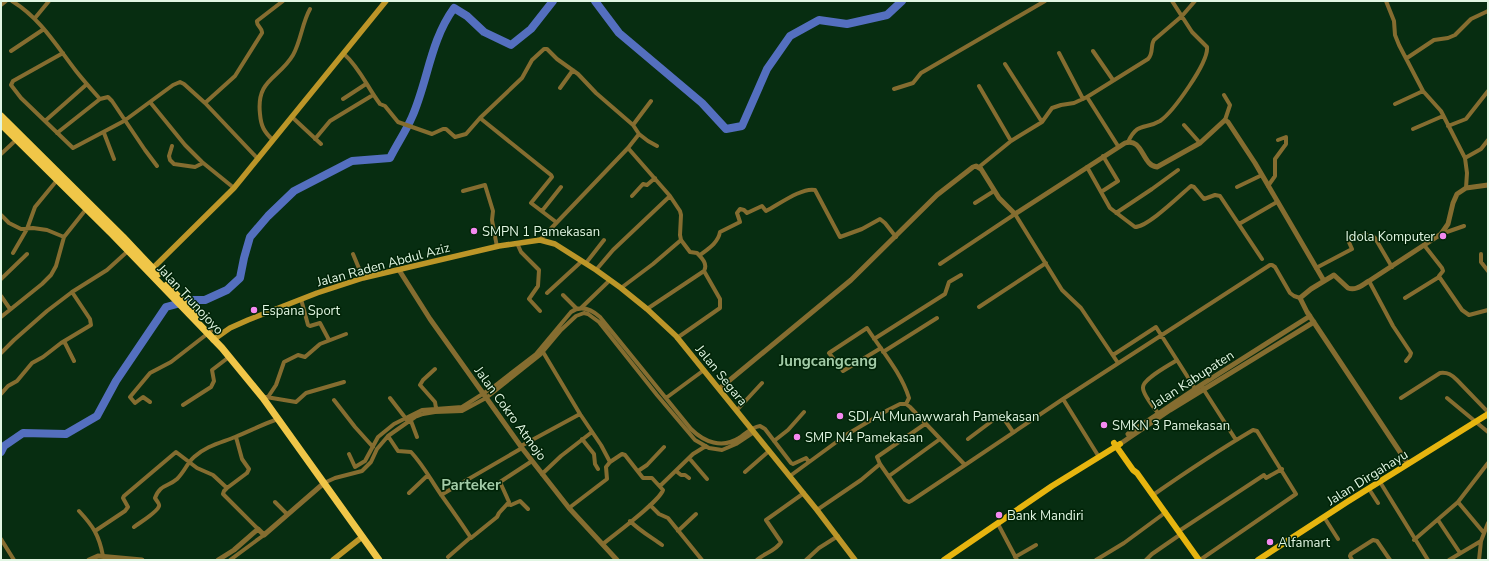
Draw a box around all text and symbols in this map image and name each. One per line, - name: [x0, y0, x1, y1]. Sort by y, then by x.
- place label: SMPN 1 Pamekasan: [482, 223, 600, 241]
- marker: SMPN 1 Pamekasan: [469, 226, 479, 236]
- place label: Idola Komputer: [1346, 228, 1435, 246]
- marker: Idola Komputer: [1438, 231, 1448, 241]
- street label: Jalan Raden Abdul Aziz: [314, 239, 452, 292]
- street label: Jalan Trunojoyo: [152, 260, 228, 339]
- place label: Espana Sport: [262, 302, 341, 320]
- marker: Espana Sport: [249, 305, 259, 315]
- street label: Jalan Segara: [690, 341, 751, 410]
- street label: Jalan Kabupaten: [1147, 346, 1238, 414]
- district label: Jungcangcang: [778, 351, 877, 371]
- street label: Jalan Cokro Atmojo: [469, 362, 550, 464]
- place label: SDI Al Munawwarah Pamekasan: [848, 408, 1039, 426]
- marker: SDI Al Munawwarah Pamekasan: [835, 411, 845, 421]
- place label: SMKN 3 Pamekasan: [1112, 417, 1230, 435]
- marker: SMKN 3 Pamekasan: [1099, 420, 1109, 430]
- place label: SMP N4 Pamekasan: [805, 429, 923, 447]
- marker: SMP N4 Pamekasan: [792, 432, 802, 442]
- street label: Jalan Dirgahayu: [1323, 446, 1412, 511]
- district label: Parteker: [441, 475, 501, 495]
- place label: Bank Mandiri: [1007, 507, 1084, 525]
- marker: Bank Mandiri: [994, 510, 1004, 520]
- place label: Alfamart: [1278, 534, 1330, 552]
- marker: Alfamart: [1265, 537, 1275, 547]

